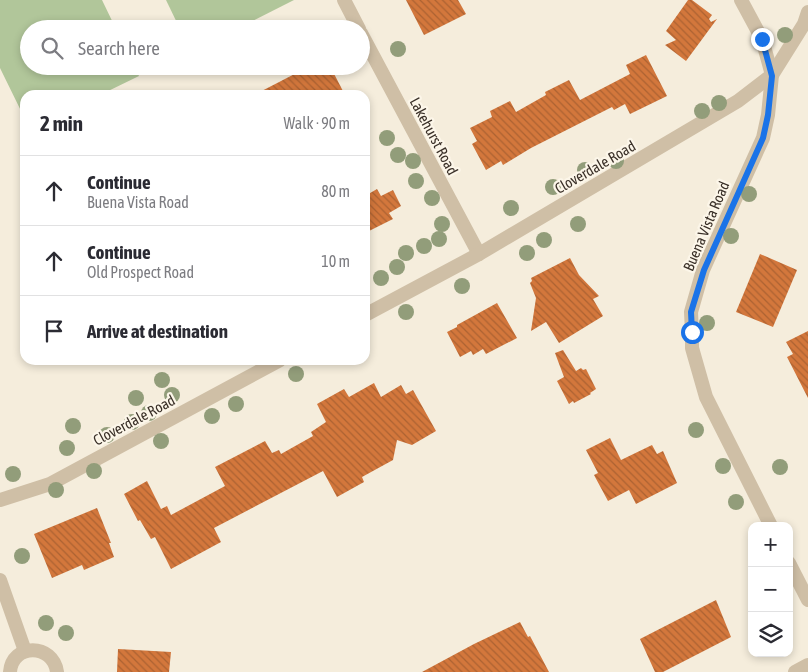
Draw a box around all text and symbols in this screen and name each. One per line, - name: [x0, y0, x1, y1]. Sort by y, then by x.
- search box: [20, 20, 370, 75]
- route end: [751, 28, 774, 51]
- icon: search: [38, 34, 66, 62]
- text: Search here: [78, 37, 160, 59]
- street label: Lakehurst Road: [407, 94, 461, 178]
- text: 2 min: [40, 111, 83, 135]
- text: Walk · 90 m: [284, 114, 350, 132]
- street label: Cloverdale Road: [552, 137, 638, 197]
- text: Continue: [87, 171, 151, 193]
- icon: ahead: [40, 177, 68, 205]
- street label: Buena Vista Road: [680, 179, 732, 273]
- text: 80 m: [321, 182, 350, 200]
- text: Buena Vista Road: [87, 193, 189, 211]
- text: Continue: [87, 241, 151, 263]
- icon: ahead: [40, 247, 68, 275]
- text: 10 m: [321, 252, 350, 270]
- text: Old Prospect Road: [87, 263, 194, 281]
- icon: arrive: [40, 317, 68, 345]
- text: Arrive at destination: [87, 320, 228, 342]
- route start: [681, 321, 704, 344]
- street label: Cloverdale Road: [90, 391, 178, 449]
- map controls: [748, 522, 793, 657]
- button: +: [748, 522, 793, 567]
- button: −: [748, 567, 793, 612]
- button: layers: [748, 612, 793, 657]

